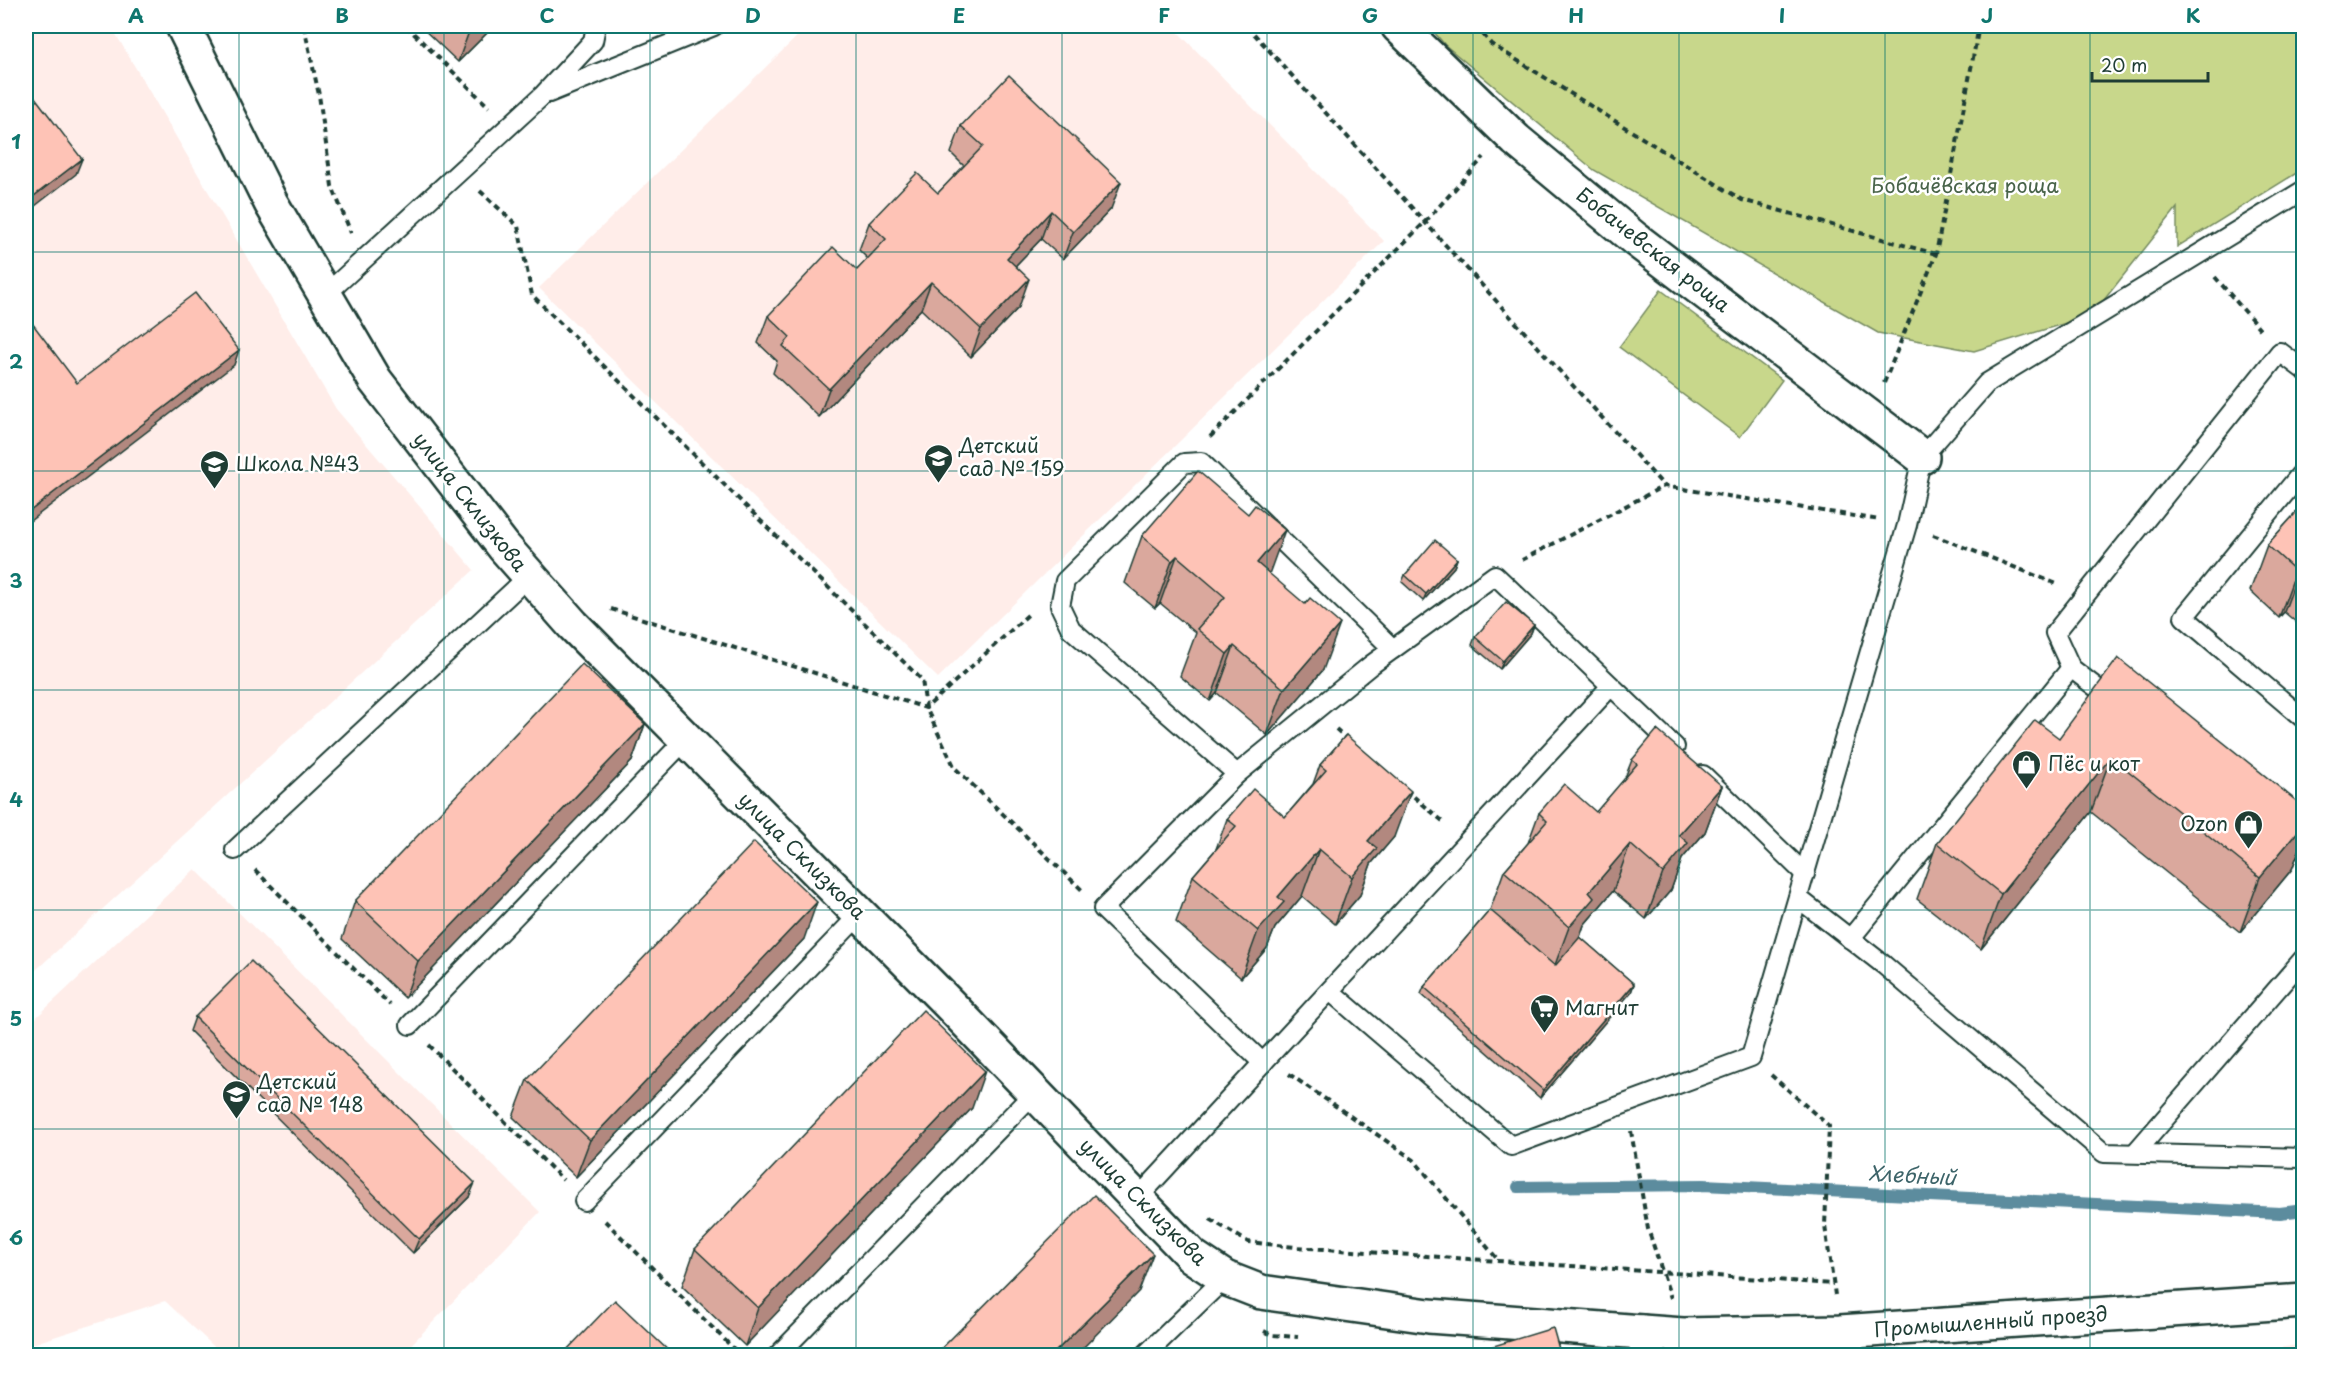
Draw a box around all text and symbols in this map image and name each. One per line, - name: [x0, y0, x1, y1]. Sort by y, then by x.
- text: A: [128, 0, 144, 30]
- text: B: [335, 0, 349, 30]
- text: C: [539, 0, 555, 30]
- text: D: [745, 0, 761, 30]
- text: E: [953, 0, 965, 30]
- text: F: [1158, 0, 1170, 30]
- text: G: [1362, 0, 1378, 30]
- text: H: [1568, 0, 1584, 30]
- text: I: [1779, 0, 1785, 30]
- text: J: [1981, 0, 1993, 30]
- text: K: [2186, 0, 2201, 30]
- scale bar: [2092, 45, 2208, 83]
- text: 20 m: [2101, 51, 2147, 78]
- text: 1: [11, 126, 21, 156]
- park label: Бобачёвская роща: [1871, 170, 2059, 200]
- street label: Бобачевская роща: [1570, 180, 1737, 319]
- text: 2: [9, 346, 23, 376]
- street label: улица Склизкова: [407, 425, 535, 578]
- place label: Детский сад № 159: [958, 430, 1065, 483]
- school or university icon: Детский сад № 159: [922, 442, 954, 484]
- school or university icon: Школа №43: [199, 448, 231, 490]
- place label: Школа №43: [236, 448, 360, 478]
- text: 3: [9, 565, 23, 595]
- shop icon: Пёс и кот: [2011, 748, 2043, 790]
- place label: Пёс и кот: [2048, 748, 2140, 778]
- text: 4: [9, 784, 23, 814]
- street label: улица Склизкова: [732, 785, 874, 926]
- place label: Ozon: [2180, 808, 2228, 838]
- shop icon: Ozon: [2233, 808, 2265, 850]
- supermarket icon: Магнит: [1528, 992, 1560, 1034]
- place label: Магнит: [1565, 992, 1639, 1022]
- text: 5: [10, 1003, 22, 1033]
- place label: Детский сад № 148: [256, 1066, 364, 1119]
- school or university icon: Детский сад № 148: [220, 1078, 252, 1120]
- street label: улица Склизкова: [1073, 1131, 1215, 1272]
- water label: Хлебный: [1868, 1156, 1959, 1192]
- text: 6: [9, 1222, 23, 1252]
- street label: Промышленный проезд: [1873, 1298, 2109, 1344]

